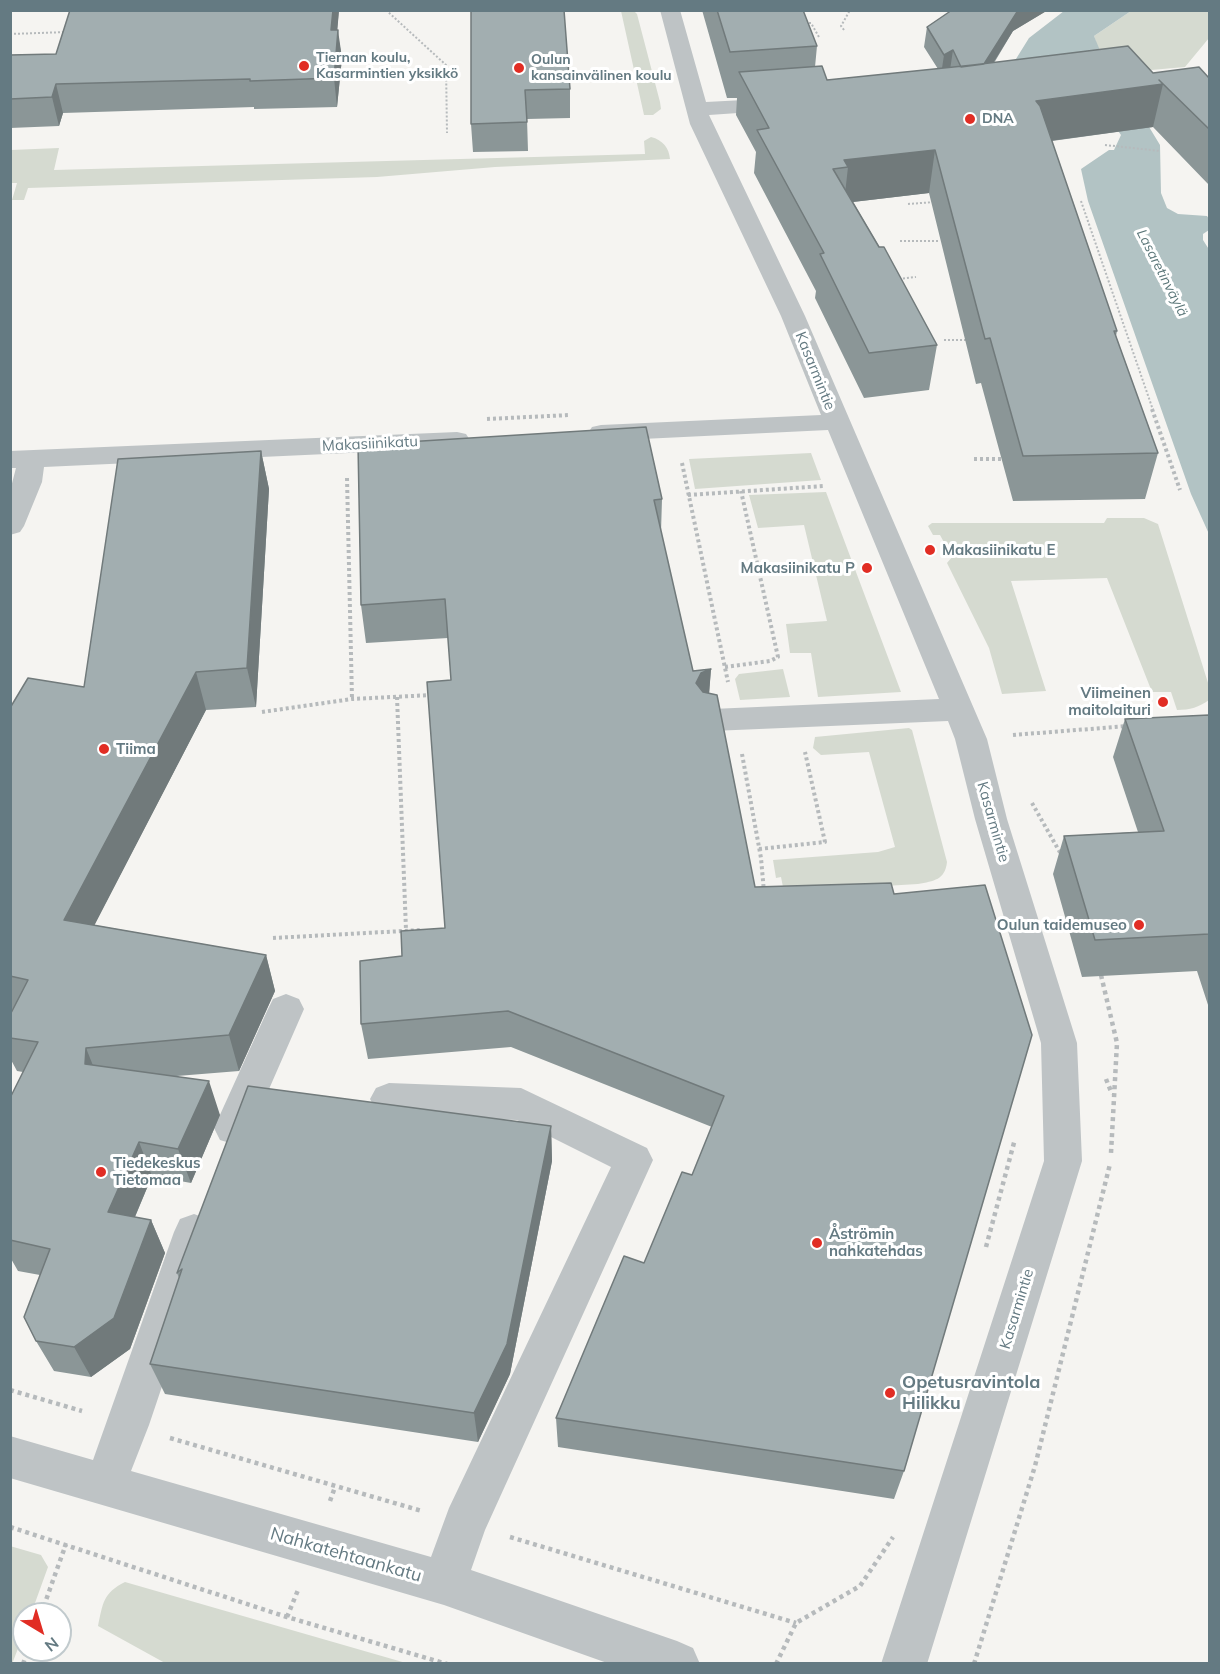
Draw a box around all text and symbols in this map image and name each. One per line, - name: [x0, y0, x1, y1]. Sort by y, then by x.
- place label: Tiernan koulu, Kasarmintien yksikkö: [316, 50, 458, 82]
- place label: Oulun kansainvälinen koulu: [531, 52, 672, 84]
- marker: Tiernan koulu, Kasarmintien yksikkö: [297, 59, 311, 73]
- marker: Oulun kansainvälinen koulu: [512, 61, 526, 75]
- place label: DNA: [982, 111, 1014, 127]
- marker: DNA: [963, 112, 977, 126]
- water label: Lasaretinväylä: [1133, 227, 1191, 319]
- street label: Kasarmintie: [791, 329, 839, 413]
- street label: Makasiinikatu: [322, 432, 418, 456]
- place label: Makasiinikatu E: [942, 541, 1055, 559]
- marker: Makasiinikatu E: [923, 543, 937, 557]
- place label: Makasiinikatu P: [741, 559, 855, 577]
- marker: Makasiinikatu P: [860, 561, 874, 575]
- place label: Viimeinen maitolaituri: [1068, 684, 1151, 719]
- marker: Viimeinen maitolaituri: [1156, 695, 1170, 709]
- place label: Tiima: [116, 740, 156, 758]
- marker: Tiima: [97, 742, 111, 756]
- street label: Kasarmintie: [973, 780, 1013, 864]
- place label: Oulun taidemuseo: [997, 916, 1127, 934]
- marker: Oulun taidemuseo: [1132, 918, 1146, 932]
- place label: Tiedekeskus Tietomaa: [113, 1154, 201, 1189]
- marker: Tiedekeskus Tietomaa: [94, 1165, 108, 1179]
- place label: Åströmin nahkatehdas: [829, 1225, 923, 1260]
- marker: Åströmin nahkatehdas: [810, 1236, 824, 1250]
- street label: Kasarmintie: [996, 1267, 1038, 1351]
- place label: Opetusravintola Hilikku: [902, 1372, 1040, 1414]
- marker: Opetusravintola Hilikku: [883, 1386, 897, 1400]
- street label: Nahkatehtaankatu: [268, 1523, 424, 1587]
- north arrow: [12, 1602, 72, 1662]
- text: N: [41, 1633, 63, 1656]

